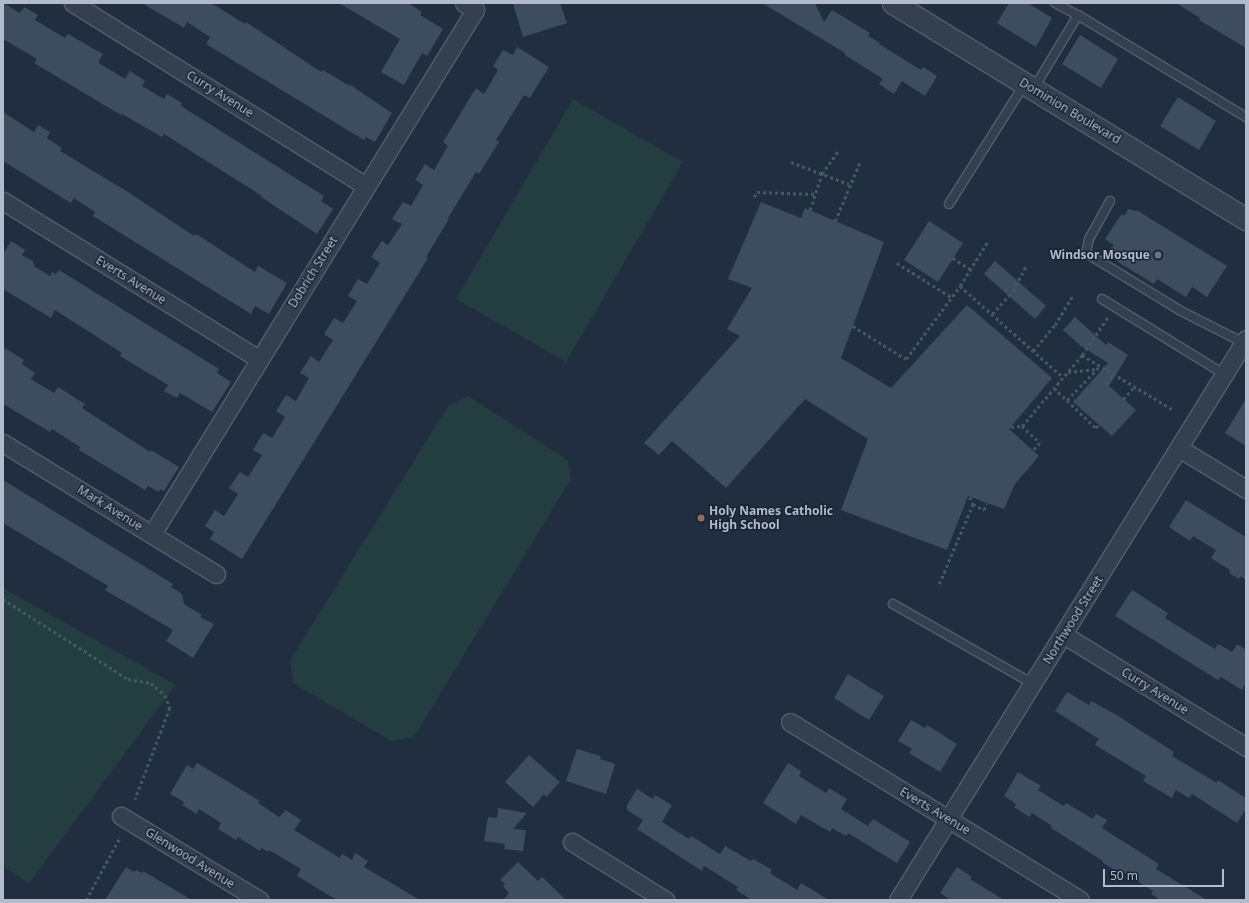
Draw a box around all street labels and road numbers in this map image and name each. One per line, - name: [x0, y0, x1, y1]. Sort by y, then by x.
- street label: Curry Avenue: [184, 68, 256, 120]
- street label: Dominion Boulevard: [1017, 75, 1123, 147]
- street label: Dobrich Street: [285, 234, 341, 310]
- street label: Everts Avenue: [93, 253, 169, 307]
- street label: Mark Avenue: [75, 482, 145, 534]
- street label: Northwood Street: [1040, 573, 1106, 667]
- street label: Curry Avenue: [1119, 665, 1191, 717]
- street label: Everts Avenue: [897, 784, 973, 838]
- street label: Glenwood Avenue: [143, 825, 237, 891]

